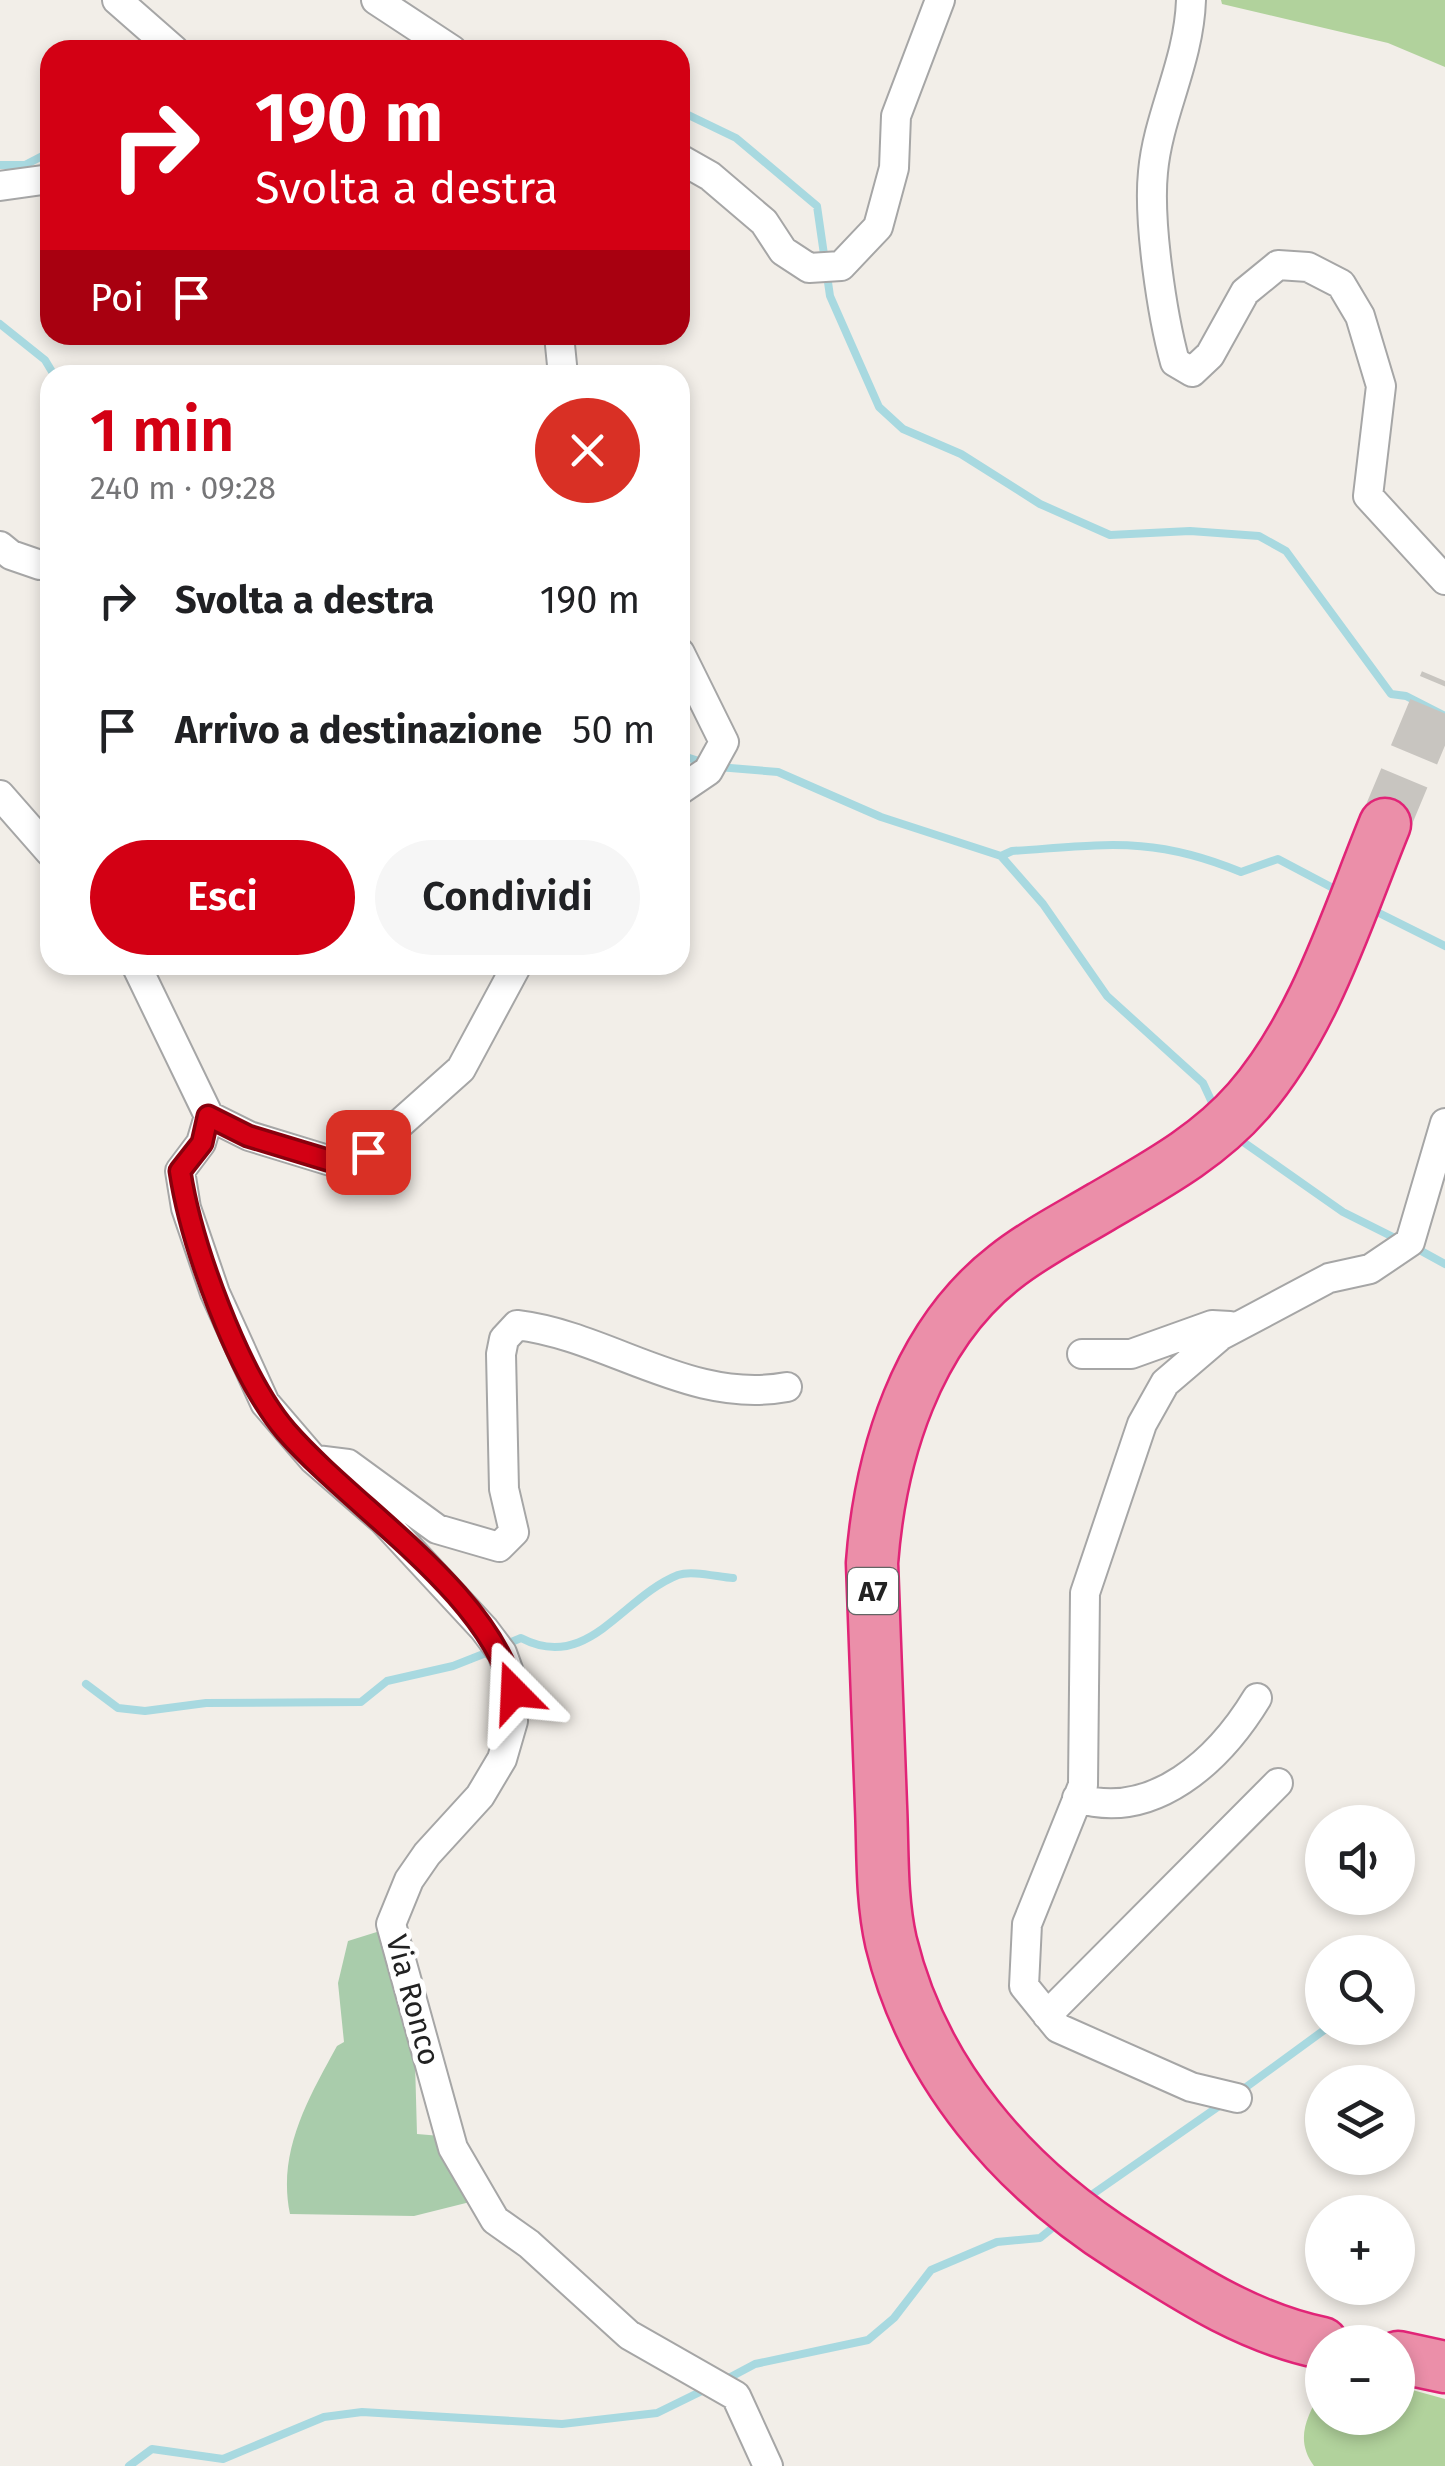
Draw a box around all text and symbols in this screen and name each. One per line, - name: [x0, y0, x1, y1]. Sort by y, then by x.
- text: 190 m: [255, 76, 443, 160]
- icon: right: [90, 80, 220, 210]
- text: Svolta a destra: [255, 161, 558, 215]
- icon: arrive: [164, 270, 219, 325]
- text: Poi: [90, 275, 144, 321]
- text: 1 min: [90, 395, 235, 467]
- button: close: [535, 398, 640, 503]
- text: 240 m · 09:28: [90, 469, 276, 507]
- icon: right: [90, 573, 145, 628]
- text: Svolta a destra: [175, 577, 434, 623]
- text: 190 m: [540, 577, 640, 623]
- icon: arrive: [90, 703, 145, 758]
- text: Arrivo a destinazione: [175, 707, 542, 753]
- text: 50 m: [572, 707, 655, 753]
- button: Esci: [90, 840, 355, 955]
- button: Condividi: [375, 840, 640, 955]
- pin: [326, 1110, 411, 1195]
- icon: arrive: [341, 1125, 396, 1180]
- road number: A7: [848, 1568, 898, 1614]
- position arrow: [462, 1640, 566, 1744]
- map controls: [1305, 1805, 1415, 2435]
- button: sound: [1305, 1805, 1415, 1915]
- street label: Via Ronco: [378, 1931, 448, 2069]
- button: search: [1305, 1935, 1415, 2045]
- button: layers: [1305, 2065, 1415, 2175]
- button: +: [1305, 2195, 1415, 2305]
- button: −: [1305, 2325, 1415, 2435]

